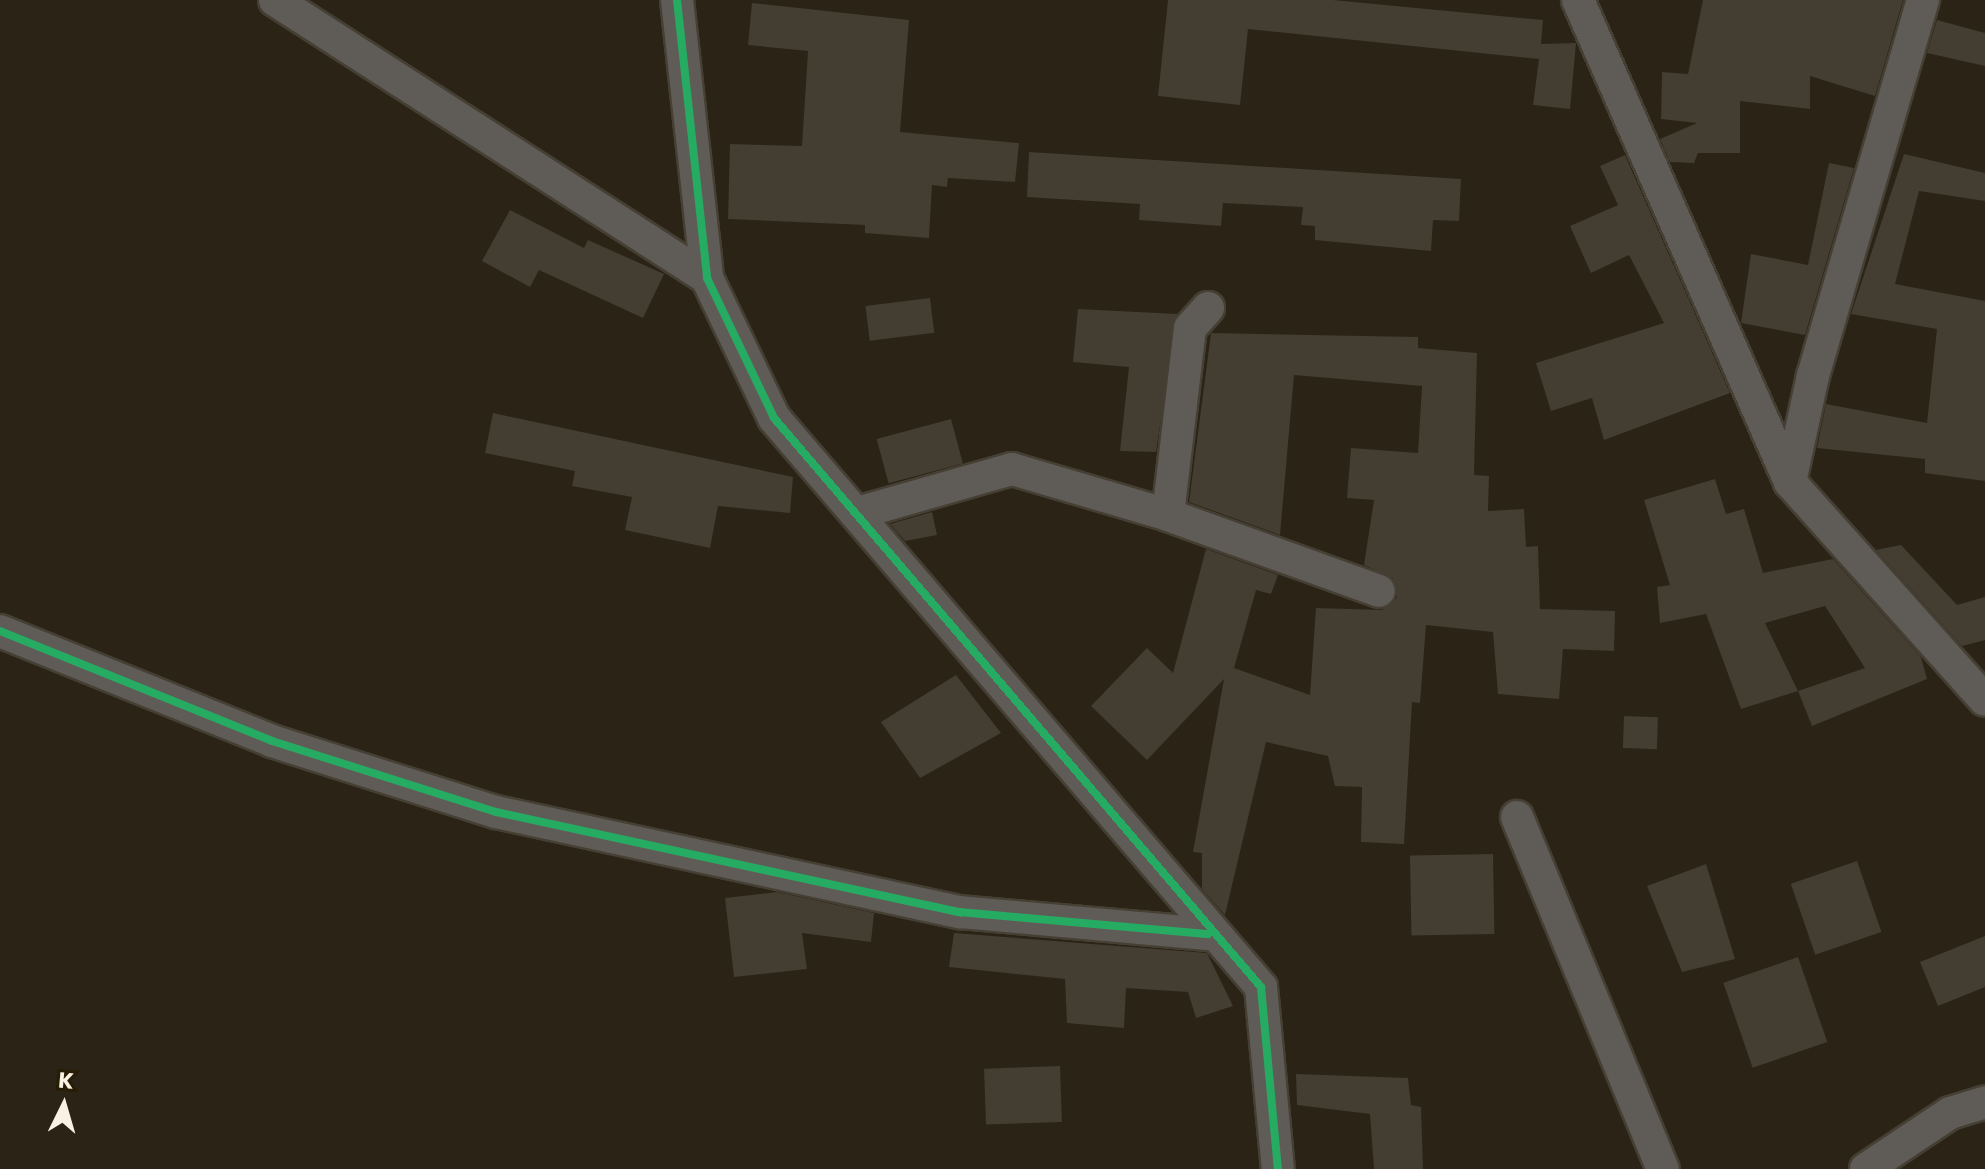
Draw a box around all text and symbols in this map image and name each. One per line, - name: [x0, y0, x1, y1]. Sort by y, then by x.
- text: K: [57, 1064, 75, 1097]
- north arrow: [24, 1065, 104, 1145]

